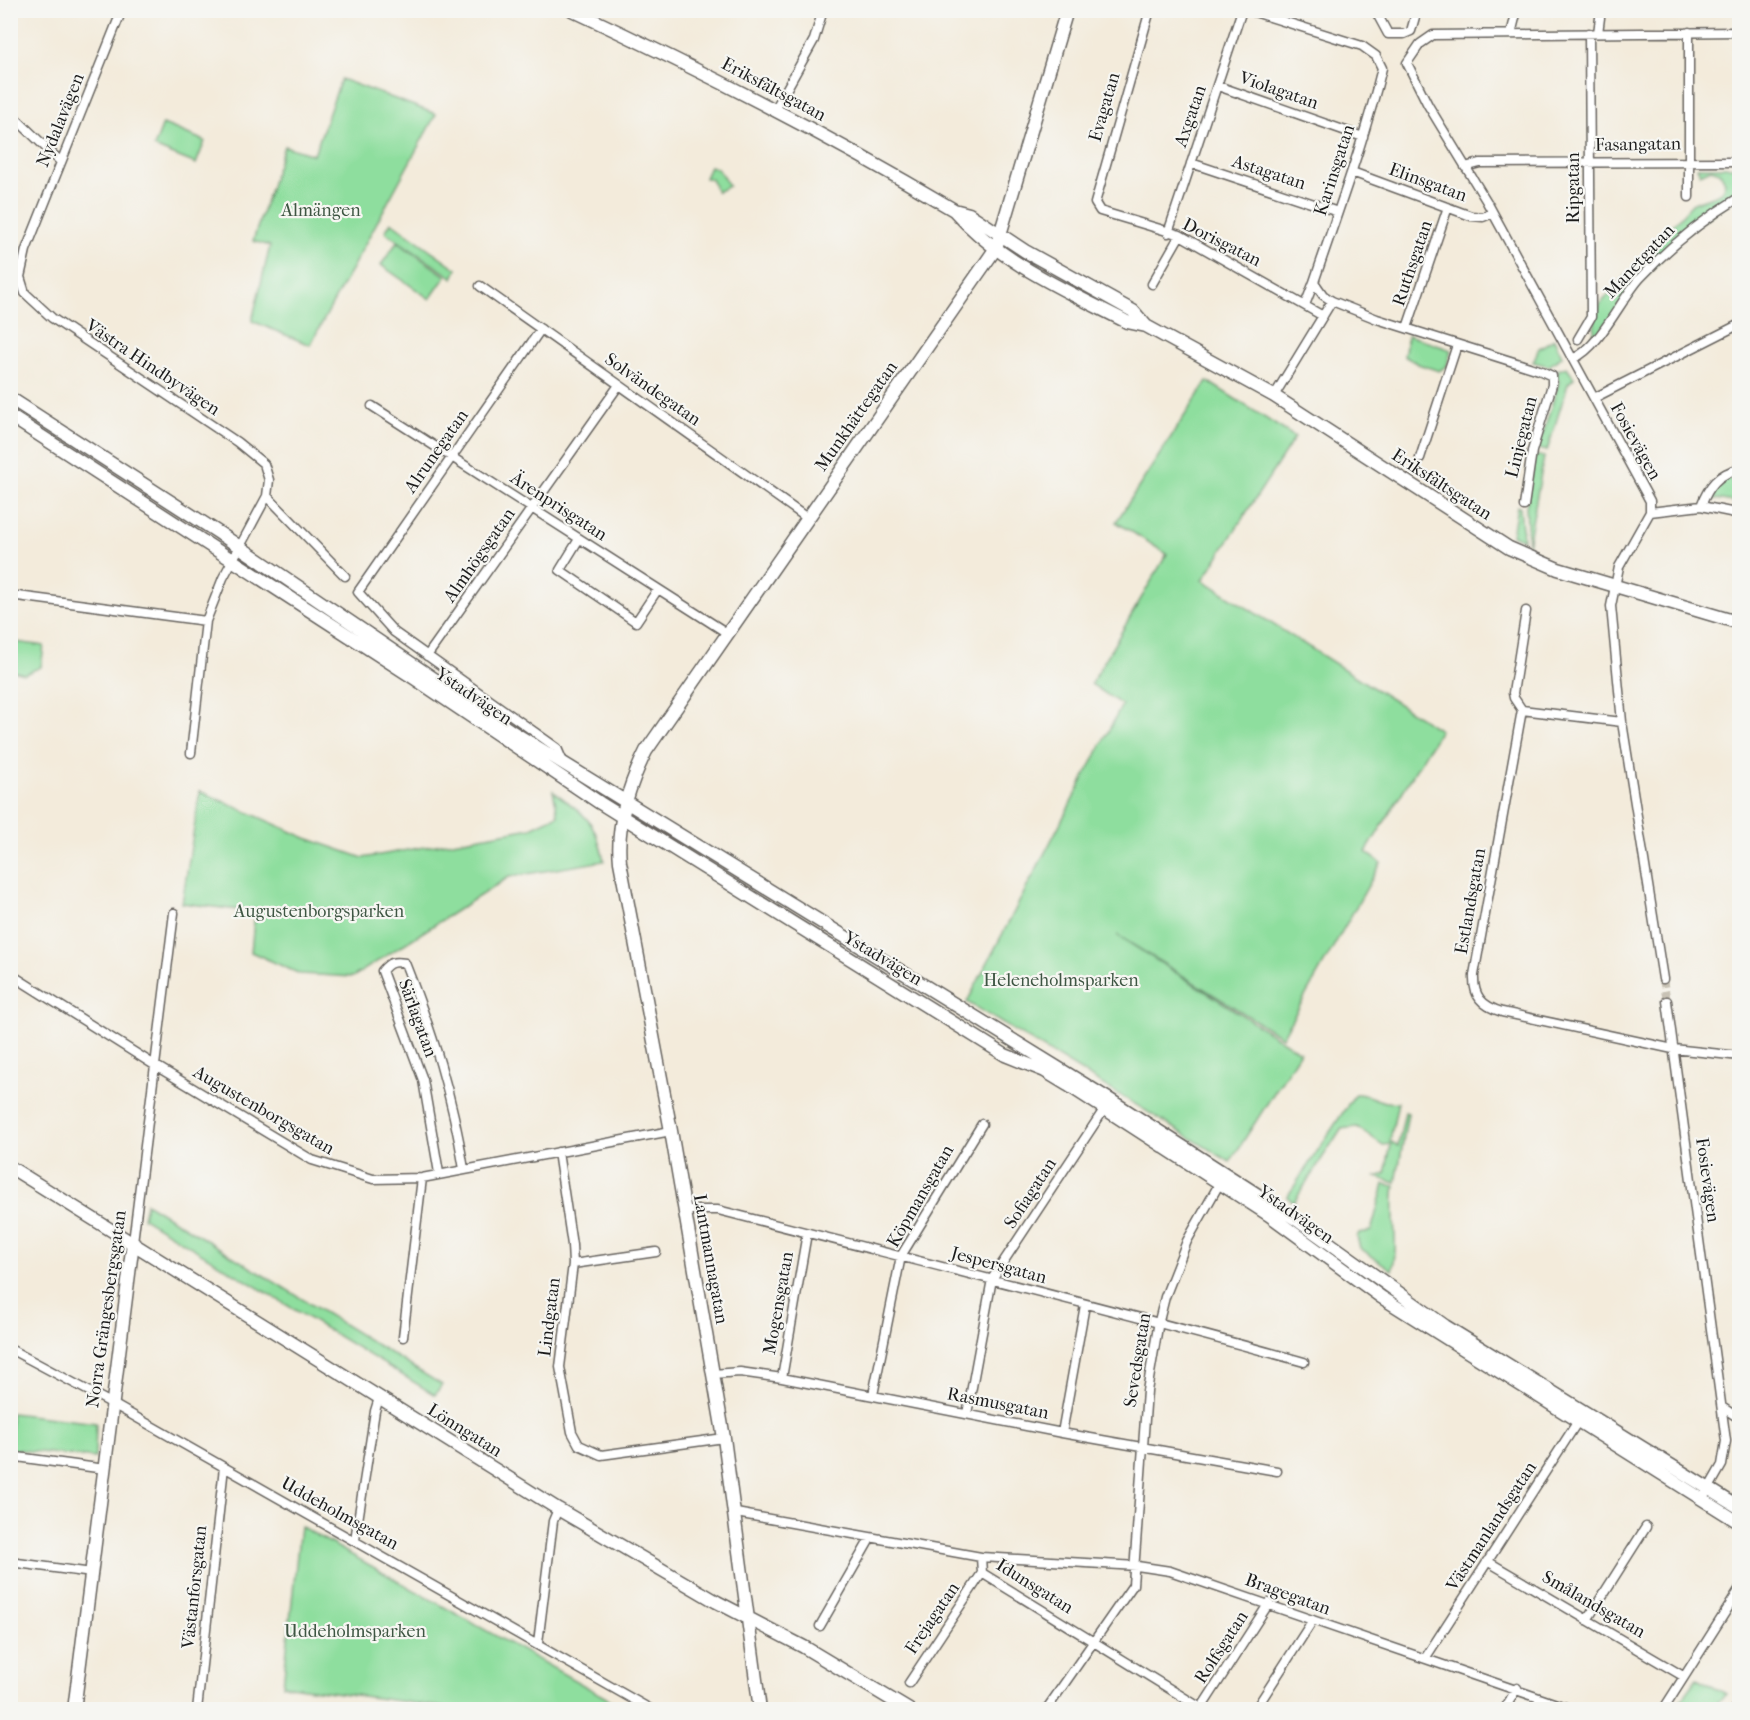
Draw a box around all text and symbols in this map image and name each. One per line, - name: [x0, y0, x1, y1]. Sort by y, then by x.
- street label: Eriksfältsgatan: [718, 53, 830, 126]
- street label: Violagatan: [1236, 67, 1322, 114]
- street label: Nydalavägen: [32, 70, 89, 170]
- street label: Evagatan: [1085, 70, 1125, 144]
- street label: Axgatan: [1170, 82, 1211, 151]
- street label: Karinsgatan: [1310, 121, 1359, 218]
- street label: Fasangatan: [1595, 133, 1682, 156]
- street label: Astagatan: [1228, 150, 1309, 194]
- street label: Ripgatan: [1563, 152, 1584, 224]
- street label: Elinsgatan: [1386, 159, 1470, 206]
- park label: Almängen: [280, 200, 361, 221]
- street label: Dorisgatan: [1179, 214, 1265, 271]
- street label: Ruthsgatan: [1388, 217, 1437, 309]
- street label: Manetgatan: [1600, 220, 1679, 303]
- street label: Västra Hindbyvägen: [81, 314, 224, 420]
- street label: Solvändegatan: [601, 349, 705, 431]
- street label: Munkhättegatan: [811, 357, 902, 475]
- street label: Linjegatan: [1501, 394, 1542, 480]
- street label: Fosievägen: [1606, 399, 1666, 484]
- street label: Alrunegatan: [399, 405, 473, 498]
- street label: Eriksfältsgatan: [1388, 444, 1496, 525]
- street label: Ärenprisgatan: [506, 466, 612, 546]
- street label: Almhögsgatan: [439, 504, 520, 607]
- street label: Ystadvägen: [431, 663, 517, 730]
- street label: Estlandsgatan: [1451, 846, 1490, 956]
- park label: Augustenborgsparken: [233, 901, 405, 922]
- street label: Ystadvägen: [839, 926, 926, 990]
- park label: Heleneholmsparken: [983, 970, 1139, 991]
- street label: Särlagatan: [394, 976, 442, 1061]
- street label: Augustenborgsgatan: [189, 1061, 339, 1160]
- street label: Fosievägen: [1691, 1136, 1724, 1224]
- street label: Köpmansgatan: [883, 1141, 959, 1251]
- street label: Sofiagatan: [1000, 1154, 1061, 1233]
- street label: Ystadvägen: [1253, 1180, 1338, 1249]
- street label: Lantmannagatan: [689, 1192, 732, 1326]
- street label: Norra Grängesbergsgatan: [82, 1208, 131, 1409]
- street label: Jespersgatan: [947, 1242, 1049, 1288]
- street label: Mogensgatan: [759, 1249, 798, 1356]
- street label: Lindgatan: [534, 1276, 565, 1358]
- street label: Sevedsgatan: [1120, 1311, 1155, 1409]
- street label: Rasmusgatan: [945, 1383, 1051, 1424]
- street label: Lönngatan: [424, 1399, 506, 1462]
- street label: Västmanlandsgatan: [1441, 1457, 1541, 1596]
- street label: Uddeholmsgatan: [277, 1472, 403, 1555]
- street label: Västanforsgatan: [177, 1524, 211, 1651]
- street label: Idunsgatan: [992, 1554, 1078, 1619]
- street label: Smålandsgatan: [1538, 1566, 1650, 1643]
- street label: Bragegatan: [1242, 1569, 1334, 1620]
- street label: Frejagatan: [901, 1578, 964, 1658]
- street label: Rolfsgatan: [1190, 1607, 1253, 1688]
- park label: Uddeholmsparken: [284, 1621, 427, 1642]

